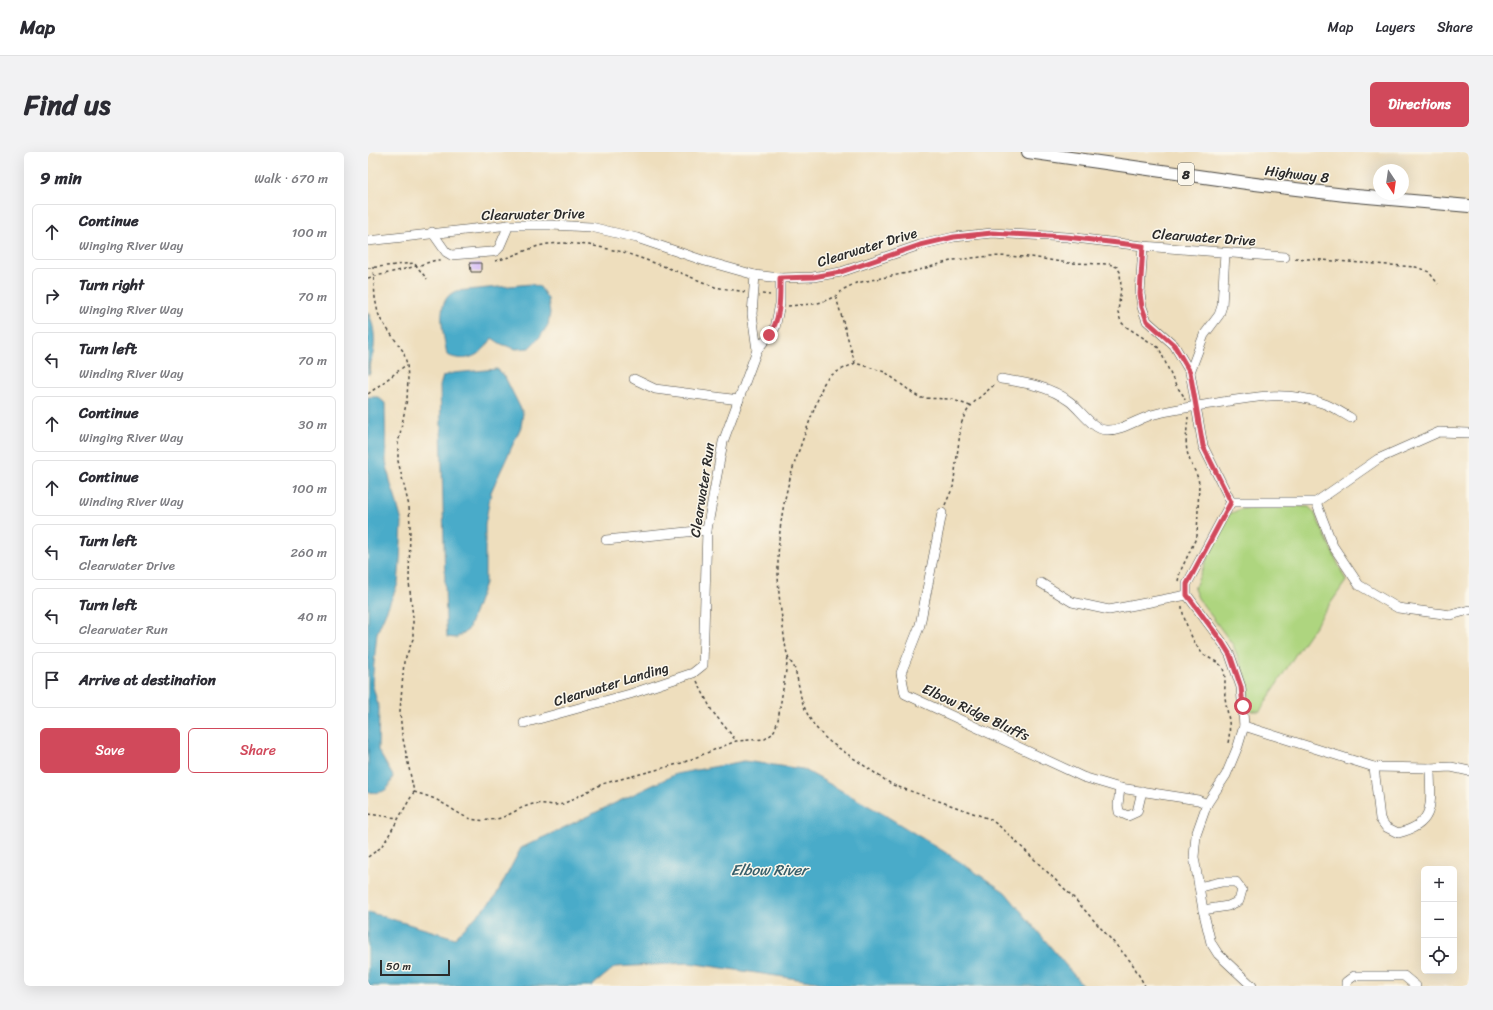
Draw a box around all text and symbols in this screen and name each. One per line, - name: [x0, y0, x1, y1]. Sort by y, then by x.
- text: Map: [20, 11, 55, 44]
- text: Map: [1328, 15, 1353, 40]
- text: Layers: [1375, 15, 1415, 40]
- text: Share: [1437, 15, 1473, 40]
- text: Find us: [24, 80, 111, 129]
- button: Directions: [1370, 82, 1469, 127]
- street label: Highway 8: [1264, 158, 1331, 191]
- text: 9 min: [40, 163, 82, 193]
- road number: 8: [1178, 163, 1194, 185]
- north arrow: [1373, 164, 1409, 200]
- text: Walk · 670 m: [254, 167, 328, 190]
- street label: Clearwater Drive: [481, 201, 585, 228]
- text: Continue: [79, 208, 139, 234]
- street label: Clearwater Drive: [814, 220, 920, 275]
- icon: ahead: [41, 221, 63, 243]
- text: 100 m: [292, 221, 327, 244]
- street label: Clearwater Drive: [1152, 221, 1257, 254]
- text: Winging River Way: [79, 234, 183, 257]
- text: Turn right: [79, 272, 144, 298]
- icon: right: [41, 285, 63, 307]
- text: 70 m: [298, 285, 327, 308]
- text: Winging River Way: [79, 298, 183, 321]
- route end: [760, 326, 778, 344]
- text: Turn left: [79, 336, 137, 362]
- icon: left: [41, 349, 63, 371]
- text: 70 m: [298, 349, 327, 372]
- text: Winding River Way: [79, 362, 183, 385]
- text: Continue: [79, 400, 139, 426]
- icon: ahead: [41, 413, 63, 435]
- text: 30 m: [298, 413, 327, 436]
- text: Winging River Way: [79, 426, 183, 449]
- street label: Clearwater Run: [683, 440, 722, 539]
- text: Continue: [79, 464, 139, 490]
- icon: ahead: [41, 477, 63, 499]
- text: 100 m: [292, 477, 327, 500]
- text: Winding River Way: [79, 490, 183, 513]
- text: Turn left: [79, 528, 137, 554]
- icon: left: [41, 541, 63, 563]
- text: 260 m: [291, 541, 327, 564]
- text: Clearwater Drive: [79, 554, 175, 577]
- text: Turn left: [79, 592, 137, 618]
- icon: left: [41, 605, 63, 627]
- text: 40 m: [297, 605, 327, 628]
- text: Clearwater Run: [79, 618, 168, 641]
- street label: Clearwater Landing: [551, 655, 672, 714]
- text: Arrive at destination: [79, 667, 216, 693]
- icon: arrive: [41, 669, 63, 691]
- street label: Elbow Ridge Bluffs: [918, 677, 1034, 749]
- route start: [1234, 697, 1252, 715]
- button: Save: [40, 728, 180, 773]
- button: Share: [188, 728, 328, 773]
- water label: Elbow River: [731, 857, 810, 883]
- map controls: [1421, 866, 1457, 974]
- button: +: [1421, 866, 1457, 902]
- button: −: [1421, 902, 1457, 938]
- button: locate: [1421, 938, 1457, 974]
- text: 50 m: [386, 957, 411, 976]
- scale bar: [380, 958, 450, 977]

